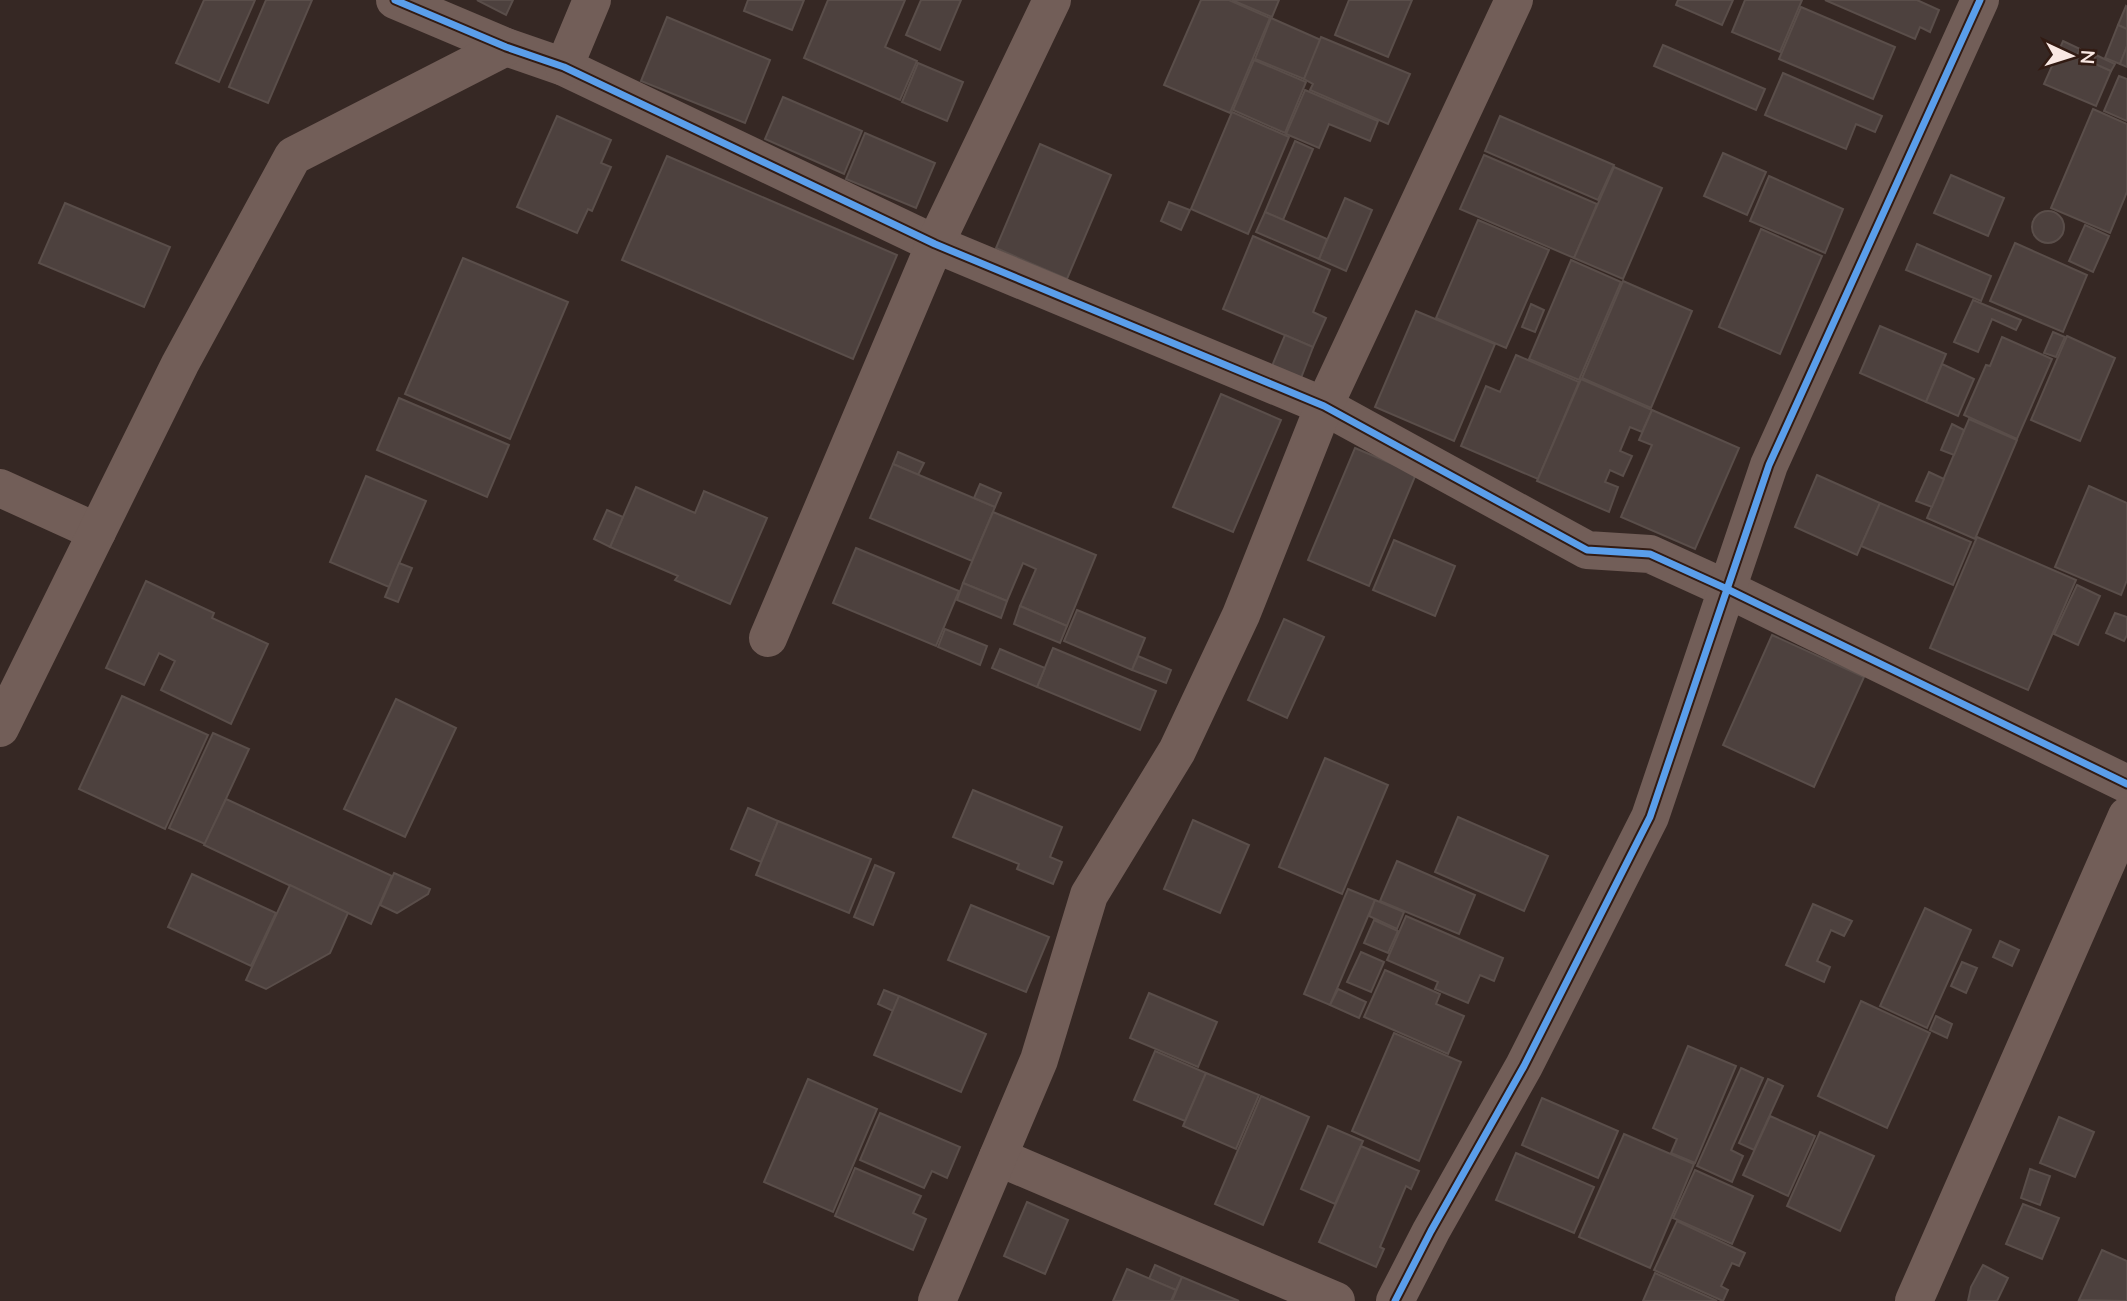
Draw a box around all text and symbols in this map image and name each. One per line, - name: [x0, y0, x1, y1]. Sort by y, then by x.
- north arrow: [2036, 21, 2106, 91]
- text: N: [2075, 49, 2100, 65]

